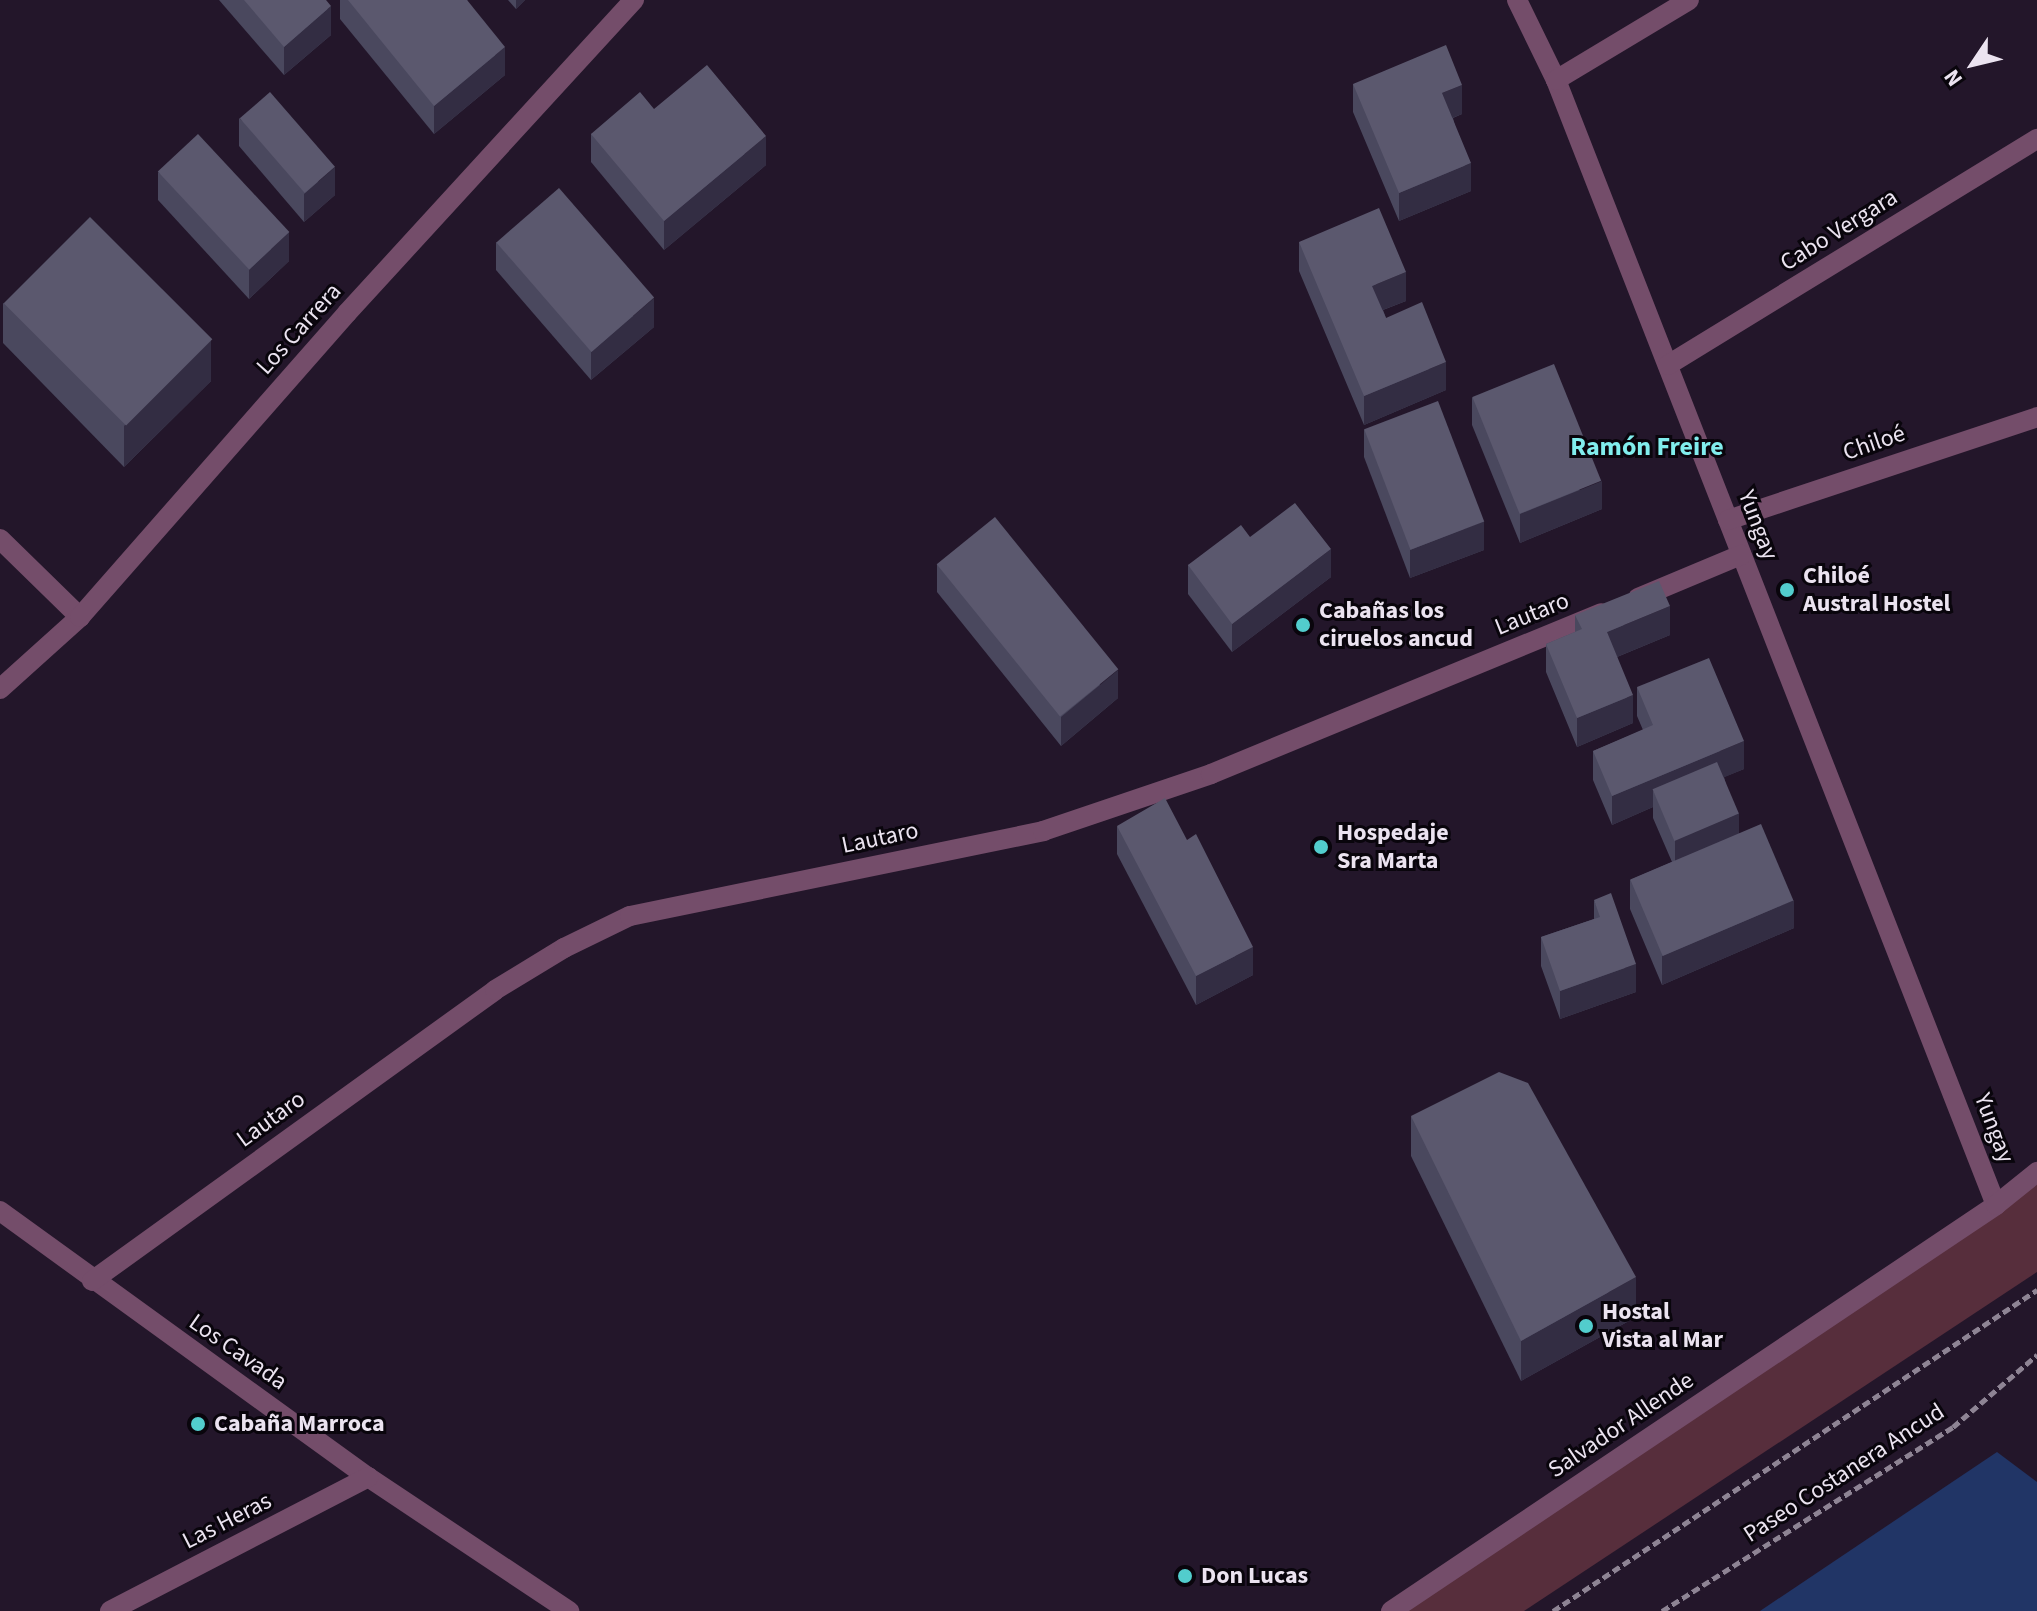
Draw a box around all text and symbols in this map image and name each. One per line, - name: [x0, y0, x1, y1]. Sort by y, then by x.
- north arrow: [1933, 24, 2013, 104]
- text: N: [1936, 63, 1971, 93]
- street label: Cabo Vergara: [1775, 183, 1903, 277]
- street label: Los Carrera: [250, 277, 348, 381]
- street label: Chiloé: [1839, 419, 1909, 467]
- district label: Ramón Freire: [1570, 431, 1724, 463]
- street label: Yungay: [1732, 486, 1784, 564]
- place label: Chiloé Austral Hostel: [1803, 562, 1950, 618]
- marker: Chiloé Austral Hostel: [1778, 581, 1796, 599]
- street label: Lautaro: [1491, 586, 1573, 642]
- place label: Cabañas los ciruelos ancud: [1319, 597, 1473, 653]
- marker: Cabañas los ciruelos ancud: [1294, 616, 1312, 634]
- street label: Lautaro: [839, 816, 921, 860]
- place label: Hospedaje Sra Marta: [1337, 819, 1449, 875]
- marker: Hospedaje Sra Marta: [1312, 838, 1330, 856]
- street label: Lautaro: [231, 1085, 311, 1153]
- street label: Yungay: [1968, 1089, 2020, 1167]
- place label: Hostal Vista al Mar: [1602, 1298, 1723, 1354]
- street label: Los Cavada: [183, 1308, 293, 1396]
- marker: Hostal Vista al Mar: [1577, 1317, 1595, 1335]
- street label: Salvador Allende: [1543, 1366, 1699, 1484]
- street label: Paseo Costanera Ancud: [1738, 1397, 1950, 1549]
- place label: Cabaña Marroca: [214, 1410, 385, 1438]
- marker: Cabaña Marroca: [189, 1415, 207, 1433]
- street label: Las Heras: [178, 1486, 276, 1556]
- place label: Don Lucas: [1201, 1562, 1308, 1590]
- marker: Don Lucas: [1176, 1567, 1194, 1585]

